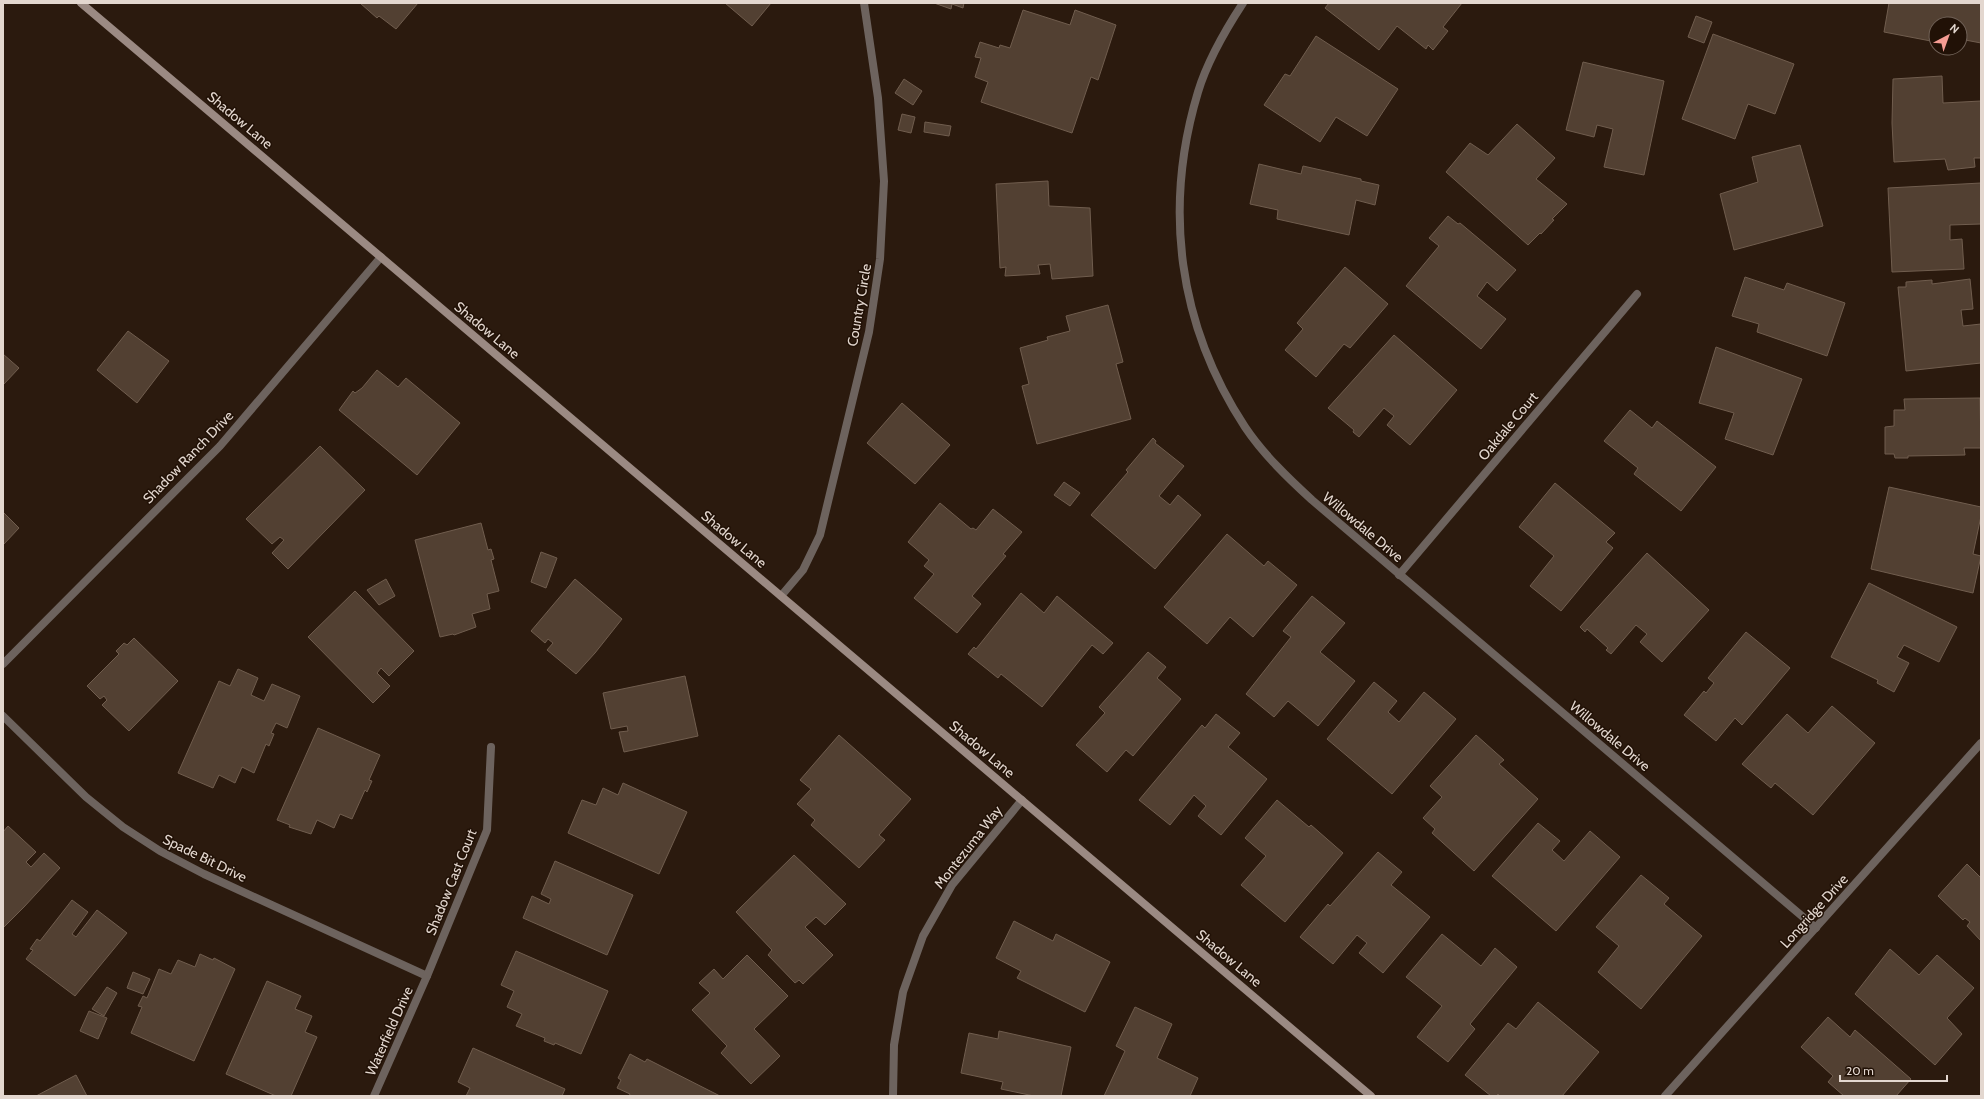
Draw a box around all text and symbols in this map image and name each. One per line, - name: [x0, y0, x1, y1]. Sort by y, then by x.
- north arrow: [1928, 16, 1968, 56]
- text: N: [1947, 21, 1962, 36]
- street label: Shadow Lane: [204, 87, 276, 153]
- street label: Country Circle: [843, 262, 875, 348]
- street label: Shadow Lane: [451, 297, 523, 363]
- street label: Oakdale Court: [1474, 388, 1542, 464]
- street label: Shadow Ranch Drive: [139, 407, 237, 507]
- street label: Willowdale Drive: [1319, 488, 1407, 566]
- street label: Shadow Lane: [698, 506, 770, 572]
- street label: Willowdale Drive: [1566, 697, 1654, 775]
- street label: Shadow Lane: [946, 716, 1018, 782]
- street label: Montezuma Way: [930, 802, 1006, 892]
- street label: Shadow Cast Court: [422, 826, 481, 938]
- street label: Spade Bit Drive: [160, 830, 250, 886]
- street label: Longridge Drive: [1776, 870, 1852, 952]
- street label: Shadow Lane: [1193, 925, 1265, 991]
- street label: Waterfield Drive: [361, 984, 417, 1078]
- scale bar: [1840, 1057, 1947, 1083]
- text: 20 m: [1846, 1063, 1874, 1078]

